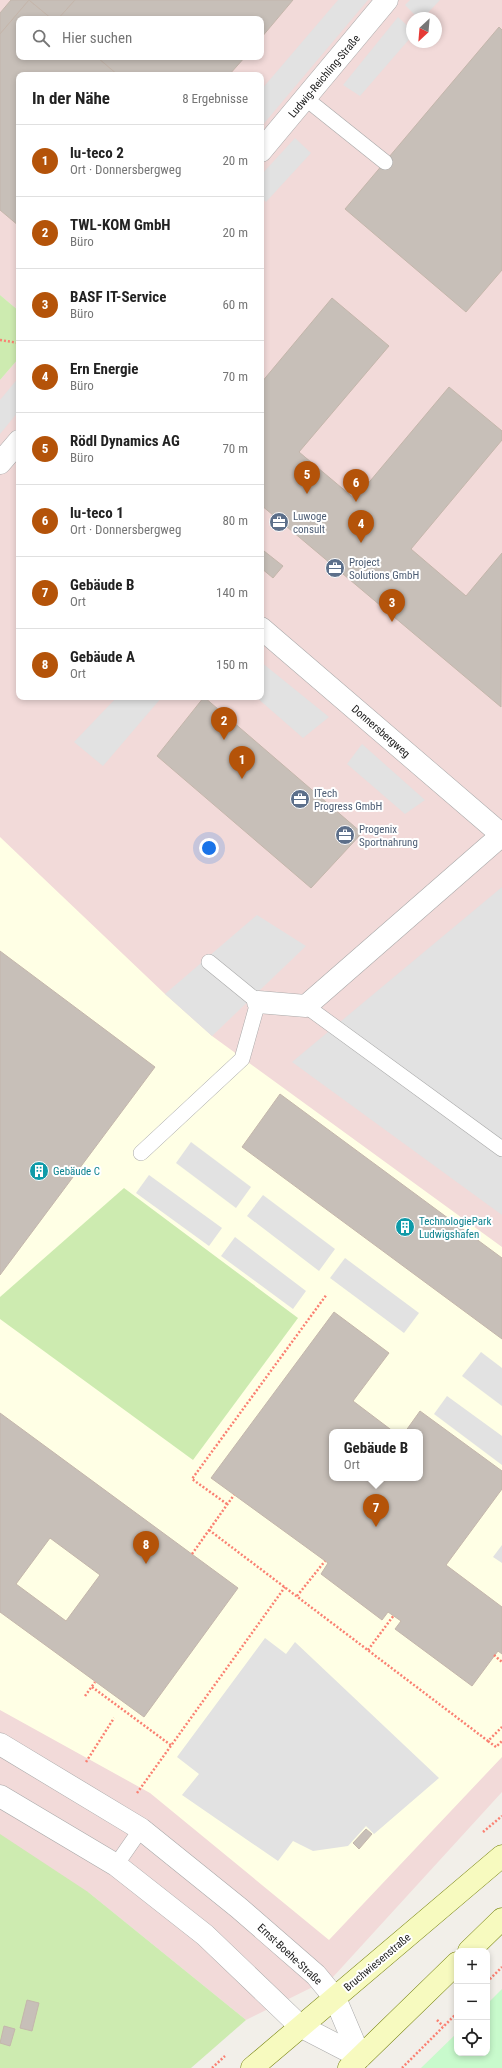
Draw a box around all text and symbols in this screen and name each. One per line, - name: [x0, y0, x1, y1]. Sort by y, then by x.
- north arrow: [406, 12, 442, 48]
- search box: [16, 16, 264, 60]
- icon: search: [30, 27, 52, 49]
- text: Hier suchen: [62, 29, 132, 47]
- street label: Ludwig-Reichling-Straße: [286, 32, 363, 120]
- text: In der Nähe: [32, 88, 110, 108]
- text: 8 Ergebnisse: [182, 91, 248, 106]
- text: lu-teco 2: [70, 144, 124, 162]
- text: 1: [42, 153, 48, 168]
- text: 20 m: [222, 153, 248, 168]
- text: Ort · Donnersbergweg: [70, 162, 181, 177]
- text: TWL-KOM GmbH: [70, 216, 171, 234]
- text: 2: [42, 225, 48, 240]
- text: 20 m: [222, 225, 248, 240]
- text: Büro: [70, 234, 94, 249]
- text: BASF IT-Service: [70, 288, 166, 306]
- text: 3: [42, 297, 48, 312]
- text: 60 m: [222, 297, 248, 312]
- text: Büro: [70, 306, 94, 321]
- text: Ern Energie: [70, 360, 138, 378]
- text: 4: [42, 369, 48, 384]
- text: 70 m: [222, 369, 248, 384]
- text: Büro: [70, 378, 94, 393]
- text: Rödl Dynamics AG: [70, 432, 180, 450]
- text: 5: [42, 441, 48, 456]
- text: 70 m: [222, 441, 248, 456]
- text: Büro: [70, 450, 94, 465]
- pin: 5: [294, 461, 320, 494]
- pin: 6: [343, 469, 369, 502]
- text: lu-teco 1: [70, 504, 124, 522]
- place label: Luwoge consult: [293, 510, 327, 536]
- pin: 4: [348, 510, 374, 543]
- office icon: Luwoge consult: [268, 511, 290, 533]
- text: 6: [42, 513, 48, 528]
- text: 80 m: [222, 513, 248, 528]
- text: Ort · Donnersbergweg: [70, 522, 181, 537]
- place label: Project Solutions GmbH: [349, 556, 419, 582]
- office icon: Project Solutions GmbH: [324, 557, 346, 579]
- text: Gebäude B: [70, 576, 134, 594]
- text: 7: [42, 585, 48, 600]
- text: 140 m: [216, 585, 248, 600]
- pin: 3: [379, 589, 405, 622]
- text: Ort: [70, 594, 86, 609]
- text: Gebäude A: [70, 648, 135, 666]
- text: 8: [42, 657, 48, 672]
- text: 150 m: [216, 657, 248, 672]
- text: Ort: [70, 666, 86, 681]
- street label: Donnersbergweg: [349, 703, 412, 760]
- pin: 2: [211, 707, 237, 740]
- pin: 1: [229, 746, 255, 779]
- place label: ITech Progress GmbH: [314, 787, 382, 813]
- office icon: ITech Progress GmbH: [289, 788, 311, 810]
- place label: Progenix Sportnahrung: [359, 823, 418, 849]
- office icon: Progenix Sportnahrung: [334, 824, 356, 846]
- your location: [199, 838, 219, 858]
- building icon: Gebäude C: [28, 1160, 50, 1182]
- place label: Gebäude C: [53, 1165, 100, 1178]
- place label: TechnologiePark Ludwigshafen: [419, 1215, 491, 1241]
- building icon: TechnologiePark Ludwigshafen: [394, 1216, 416, 1238]
- popup: [329, 1429, 423, 1481]
- text: Gebäude B: [344, 1439, 408, 1457]
- text: Ort: [344, 1457, 360, 1472]
- pin: 7: [363, 1494, 389, 1527]
- pin: 8: [133, 1531, 159, 1564]
- street label: Ernst-Boehe-Straße: [255, 1921, 325, 1988]
- street label: Bruchwiesenstraße: [341, 1931, 413, 1994]
- map controls: [454, 1948, 490, 2056]
- button: +: [454, 1948, 490, 1984]
- button: −: [454, 1984, 490, 2020]
- button: locate: [454, 2020, 490, 2056]

